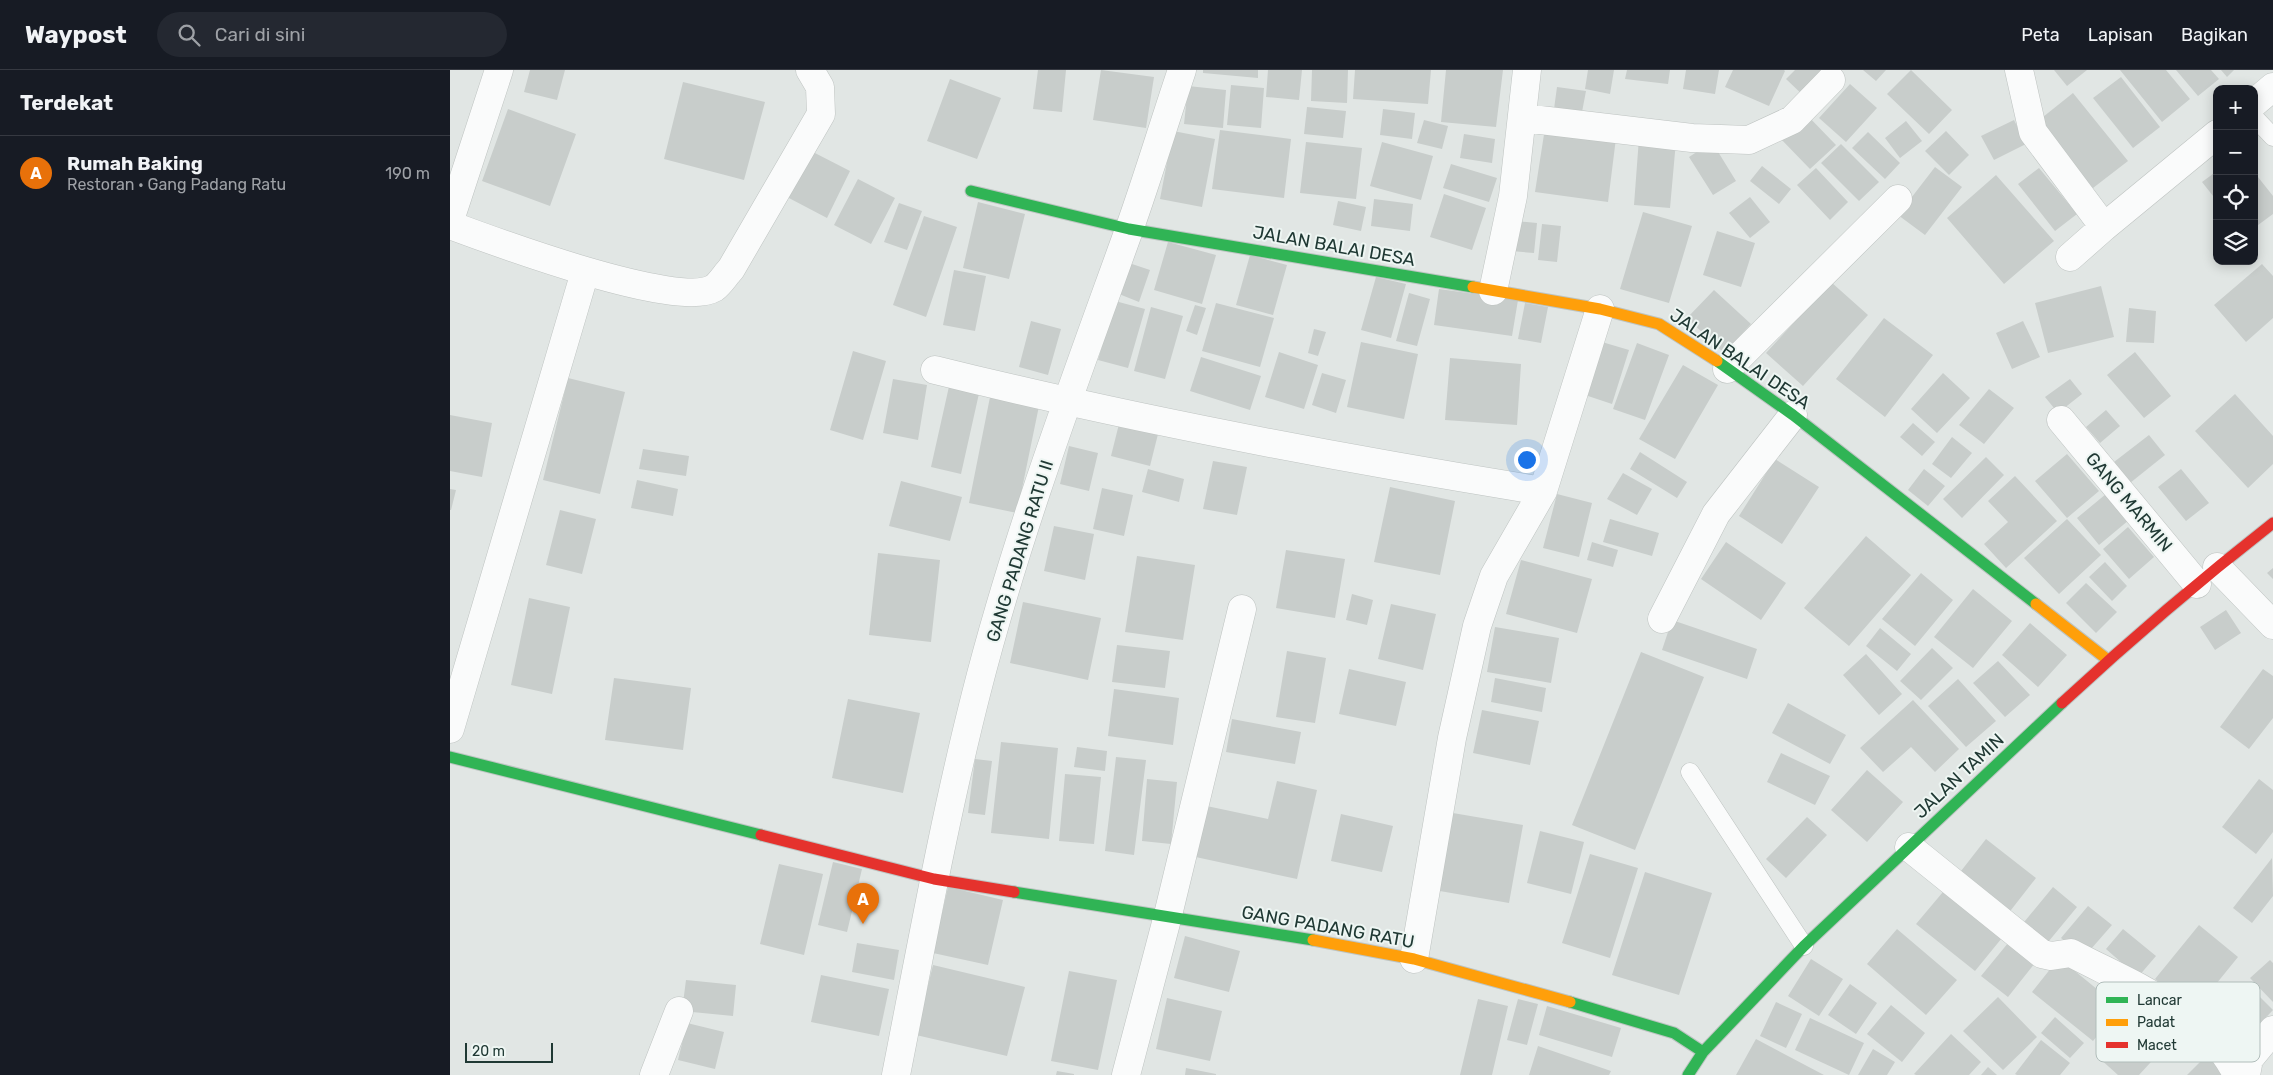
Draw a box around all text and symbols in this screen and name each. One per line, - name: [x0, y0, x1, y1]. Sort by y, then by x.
- search box: [157, 12, 507, 57]
- text: Waypost: [25, 21, 127, 49]
- icon: search: [175, 21, 203, 49]
- text: Cari di sini: [215, 23, 305, 46]
- text: Peta: [2021, 24, 2060, 46]
- text: Lapisan: [2088, 24, 2153, 46]
- text: Bagikan: [2181, 24, 2248, 46]
- map controls: [2213, 85, 2258, 265]
- button: +: [2213, 85, 2258, 130]
- text: Terdekat: [20, 90, 113, 115]
- button: −: [2213, 130, 2258, 175]
- text: Rumah Baking: [67, 152, 203, 175]
- text: A: [30, 164, 42, 183]
- text: 190 m: [385, 164, 430, 183]
- text: Restoran · Gang Padang Ratu: [67, 175, 286, 194]
- button: locate: [2213, 175, 2258, 220]
- button: layers: [2213, 220, 2258, 265]
- street label: JALAN BALAI DESA: [1251, 221, 1417, 271]
- street label: JALAN BALAI DESA: [1666, 304, 1814, 414]
- your location: [1514, 447, 1540, 473]
- street label: GANG MARMIN: [2081, 448, 2177, 556]
- street label: GANG PADANG RATU II: [982, 457, 1058, 645]
- street label: JALAN TAMIN: [1910, 729, 2008, 823]
- pin: A: [847, 883, 879, 924]
- street label: GANG PADANG RATU: [1240, 901, 1416, 953]
- legend: [2096, 982, 2260, 1062]
- text: Lancar: [2137, 992, 2183, 1009]
- text: Padat: [2137, 1014, 2176, 1031]
- text: Macet: [2137, 1037, 2177, 1054]
- scale bar: [465, 1040, 552, 1063]
- text: 20 m: [472, 1043, 505, 1060]

